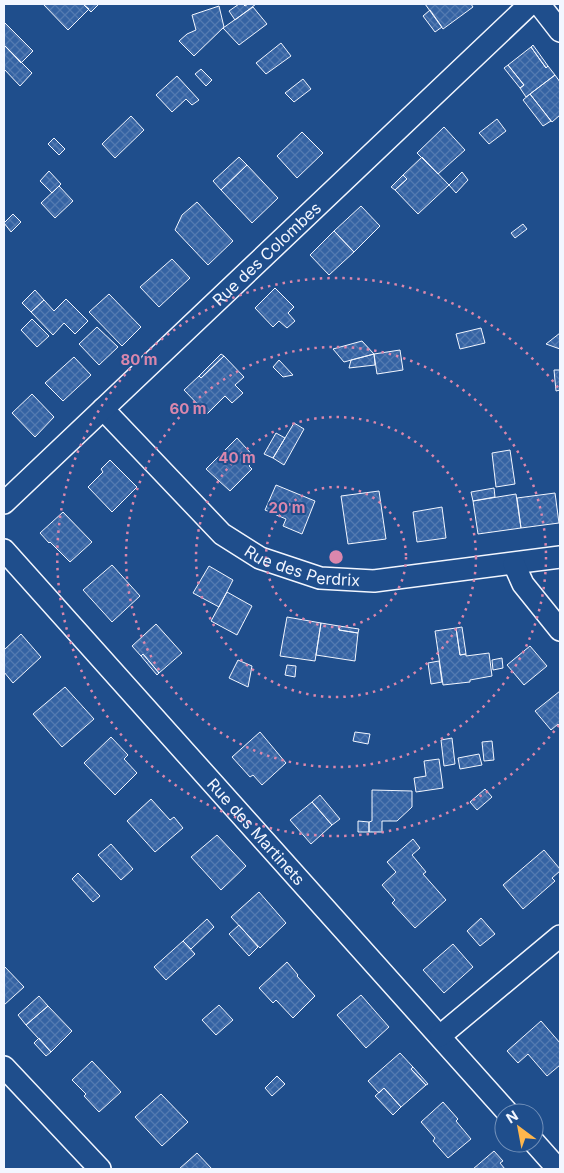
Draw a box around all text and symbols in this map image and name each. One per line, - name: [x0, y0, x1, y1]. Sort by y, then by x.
- street label: Rue des Colombes: [208, 198, 325, 310]
- text: 80 m: [120, 350, 158, 369]
- text: 60 m: [169, 399, 207, 418]
- text: 40 m: [218, 448, 256, 467]
- text: 20 m: [269, 498, 305, 517]
- street label: Rue des Perdrix: [241, 541, 361, 590]
- centre of rings: [327, 548, 345, 566]
- street label: Rue des Martinets: [203, 774, 309, 889]
- north arrow: [494, 1103, 544, 1153]
- text: N: [503, 1107, 521, 1127]

